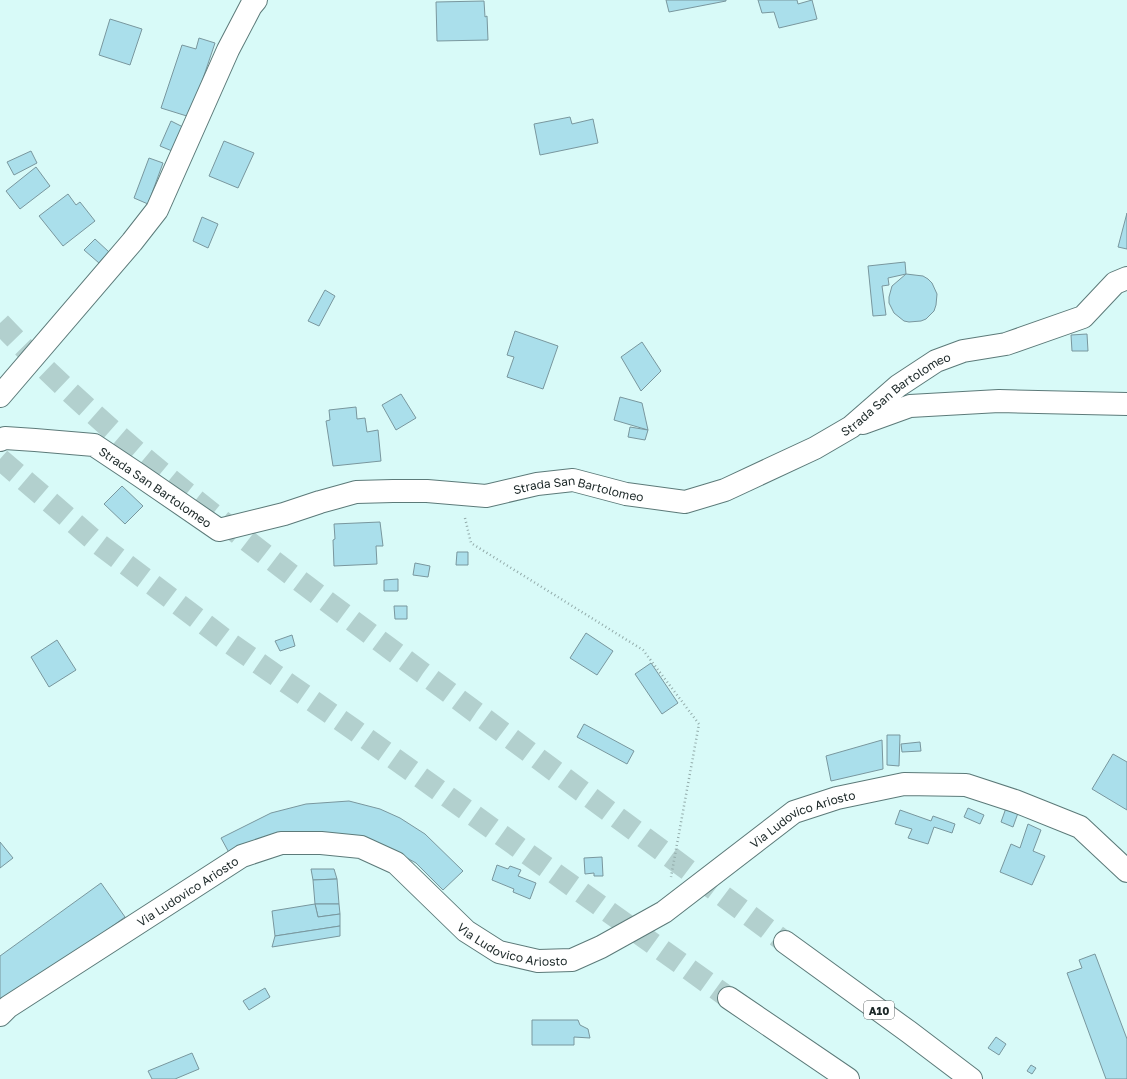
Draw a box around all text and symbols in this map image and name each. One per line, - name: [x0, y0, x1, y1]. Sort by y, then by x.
- street label: Strada San Bartolomeo: [838, 349, 952, 439]
- street label: Strada San Bartolomeo: [96, 443, 215, 530]
- street label: Strada San Bartolomeo: [512, 472, 645, 504]
- street label: Via Ludovico Ariosto: [747, 787, 857, 851]
- street label: Via Ludovico Ariosto: [134, 853, 241, 929]
- street label: Via Ludovico Ariosto: [454, 919, 568, 969]
- road number: A10: [864, 1001, 894, 1019]

